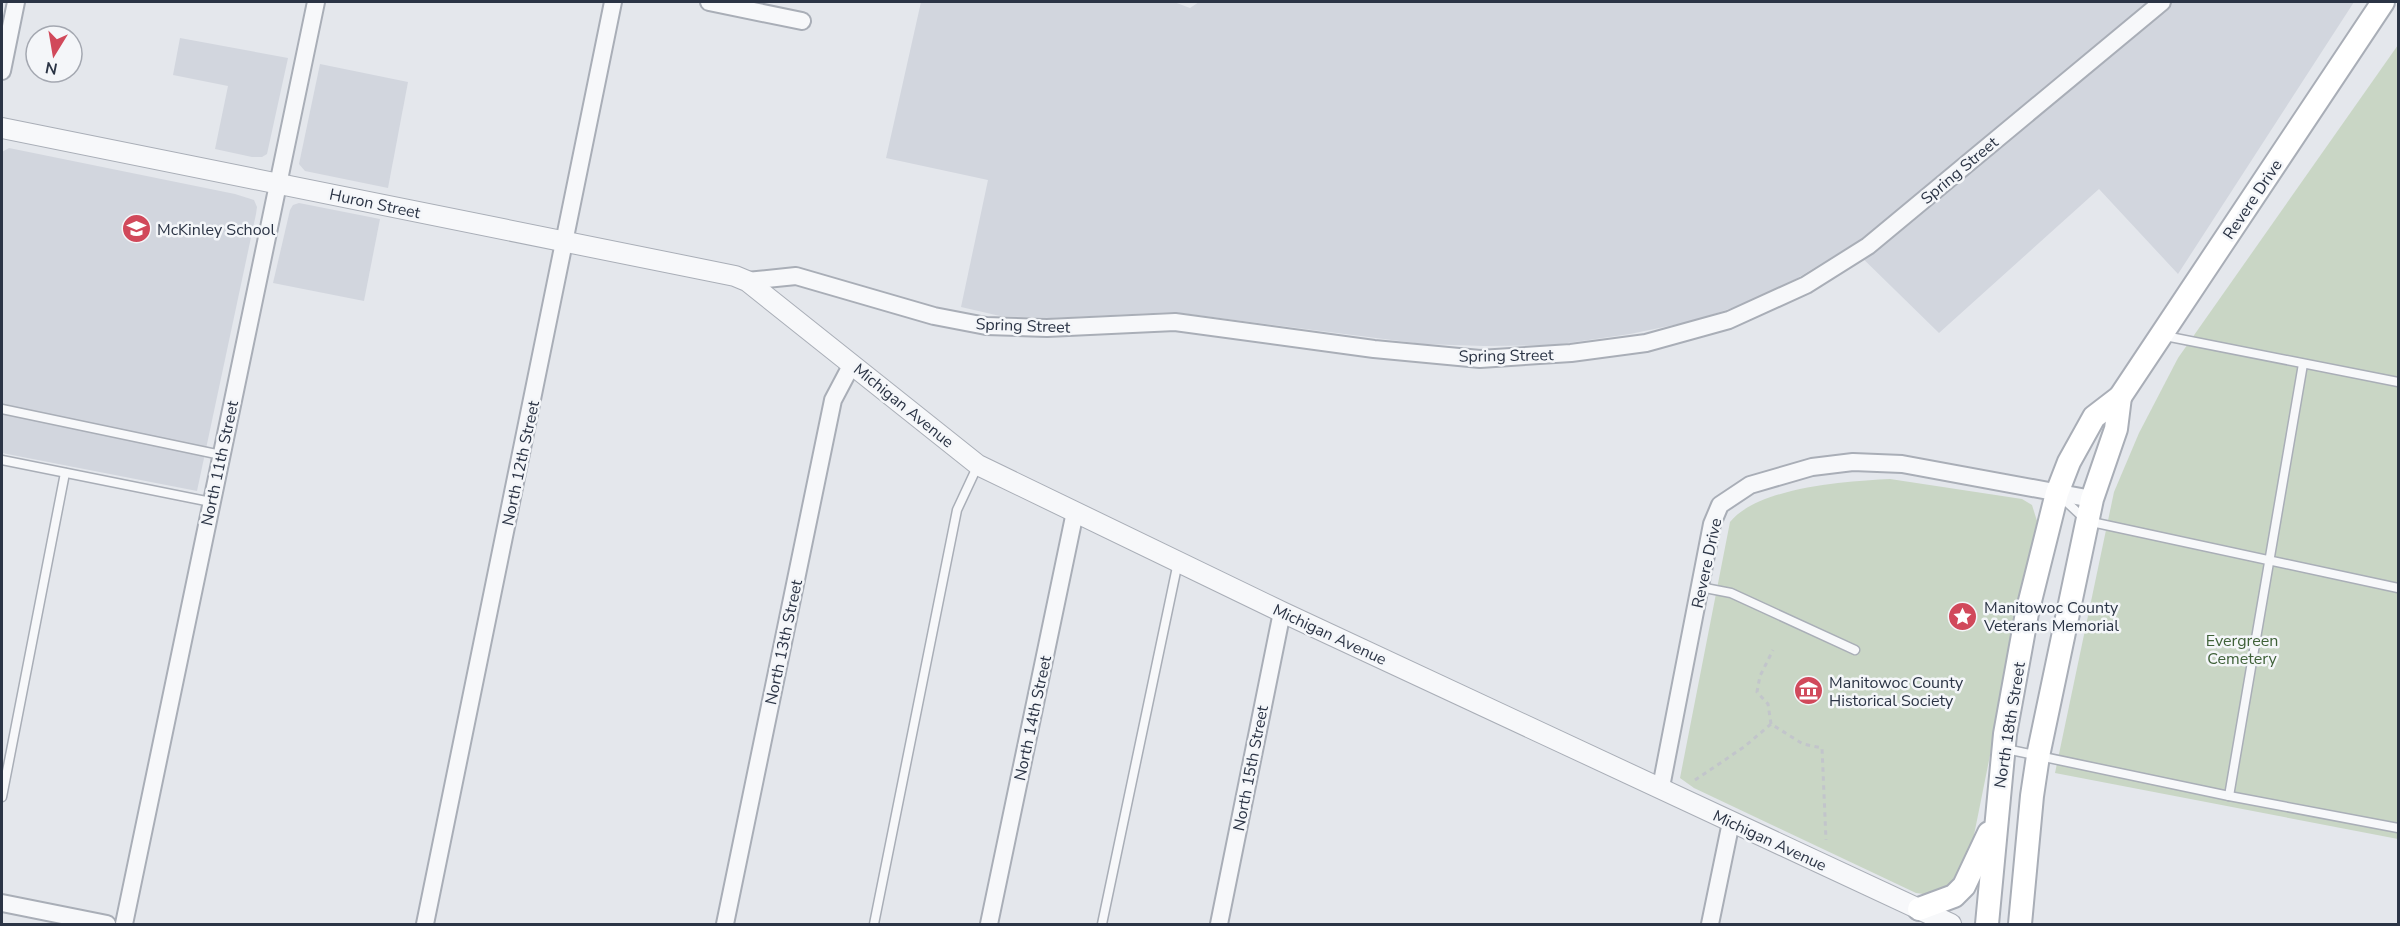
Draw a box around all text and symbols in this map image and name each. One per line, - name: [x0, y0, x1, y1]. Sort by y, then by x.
- north arrow: [24, 24, 84, 84]
- text: N: [43, 56, 59, 80]
- street label: Spring Street: [1916, 132, 2003, 210]
- street label: Revere Drive: [2218, 155, 2288, 244]
- street label: Huron Street: [327, 184, 423, 224]
- school or university icon: McKinley School: [120, 213, 152, 245]
- place label: McKinley School: [157, 219, 275, 241]
- street label: Spring Street: [975, 313, 1071, 339]
- street label: Spring Street: [1458, 344, 1554, 368]
- street label: Michigan Avenue: [849, 358, 958, 453]
- street label: North 11th Street: [196, 398, 244, 528]
- street label: North 12th Street: [497, 398, 545, 528]
- street label: Revere Drive: [1687, 516, 1727, 610]
- street label: North 13th Street: [760, 577, 808, 707]
- place label: Manitowoc County Veterans Memorial: [1983, 597, 2119, 637]
- street label: Michigan Avenue: [1269, 599, 1390, 671]
- place icon: Manitowoc County Veterans Memorial: [1947, 600, 1979, 632]
- park label: Evergreen Cemetery: [2206, 630, 2278, 670]
- street label: North 14th Street: [1009, 653, 1057, 783]
- street label: North 18th Street: [1989, 660, 2031, 790]
- place label: Manitowoc County Historical Society: [1829, 672, 1964, 712]
- museum icon: Manitowoc County Historical Society: [1792, 675, 1824, 707]
- street label: North 15th Street: [1228, 703, 1274, 833]
- street label: Michigan Avenue: [1709, 805, 1830, 877]

